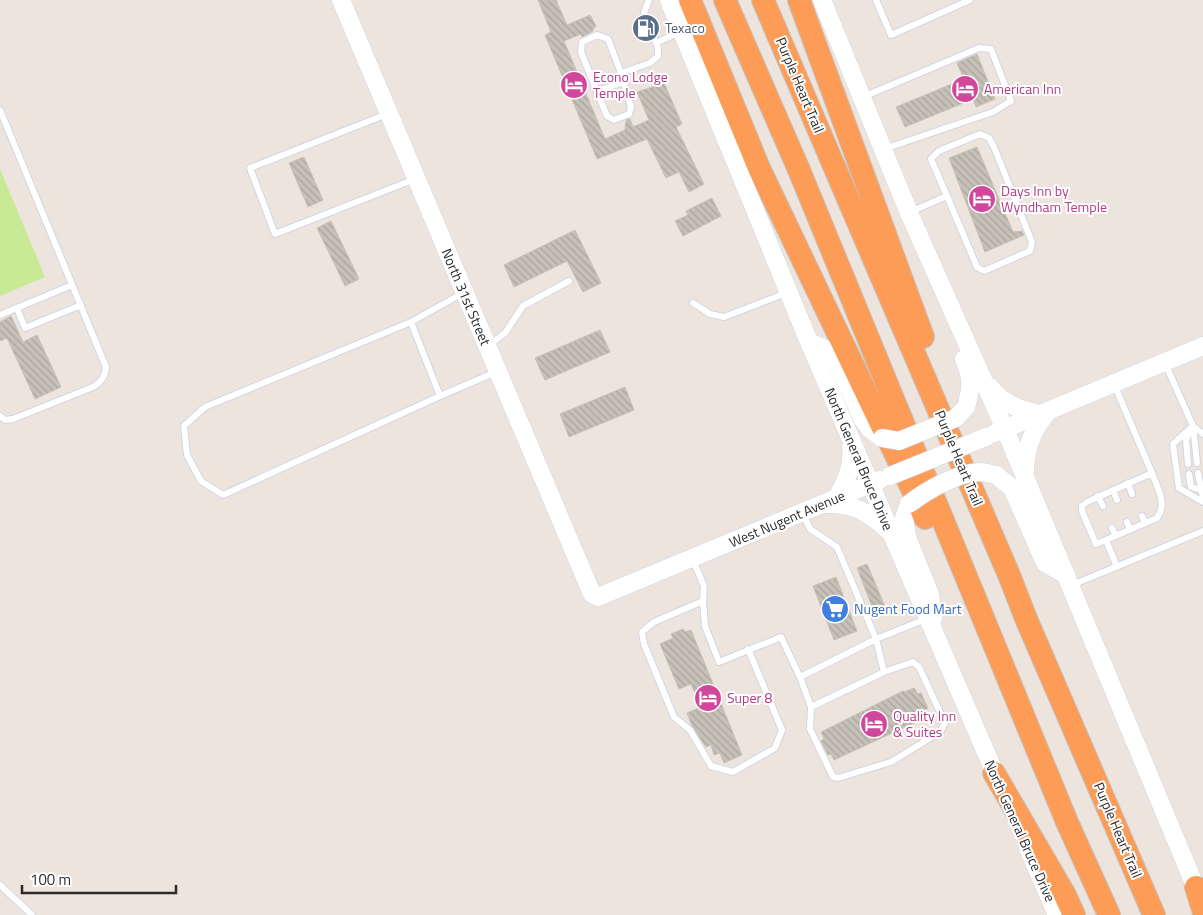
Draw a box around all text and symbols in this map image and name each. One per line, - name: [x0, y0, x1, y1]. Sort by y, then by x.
- fuel station icon: Texaco: [631, 13, 661, 43]
- place label: Texaco: [665, 17, 705, 38]
- street label: Purple Heart Trail: [771, 34, 830, 136]
- place label: Econo Lodge Temple: [593, 66, 668, 103]
- hotel icon: Econo Lodge Temple: [559, 70, 589, 100]
- hotel icon: American Inn: [950, 74, 980, 104]
- place label: American Inn: [984, 78, 1061, 99]
- place label: Days Inn by Wyndham Temple: [1001, 180, 1107, 217]
- hotel icon: Days Inn by Wyndham Temple: [967, 184, 997, 214]
- street label: North 31st Street: [437, 245, 496, 349]
- street label: North General Bruce Drive: [820, 384, 899, 533]
- street label: Purple Heart Trail: [930, 407, 989, 509]
- street label: West Nugent Avenue: [726, 485, 848, 552]
- supermarket icon: Nugent Food Mart: [820, 594, 850, 624]
- place label: Nugent Food Mart: [854, 598, 962, 619]
- hotel icon: Super 8: [693, 683, 723, 713]
- place label: Super 8: [727, 687, 772, 708]
- place label: Quality Inn & Suites: [893, 705, 956, 742]
- hotel icon: Quality Inn & Suites: [859, 709, 889, 739]
- street label: North General Bruce Drive: [980, 757, 1061, 905]
- street label: Purple Heart Trail: [1089, 779, 1148, 881]
- scale bar: [22, 862, 176, 894]
- text: 100 m: [30, 868, 71, 891]

